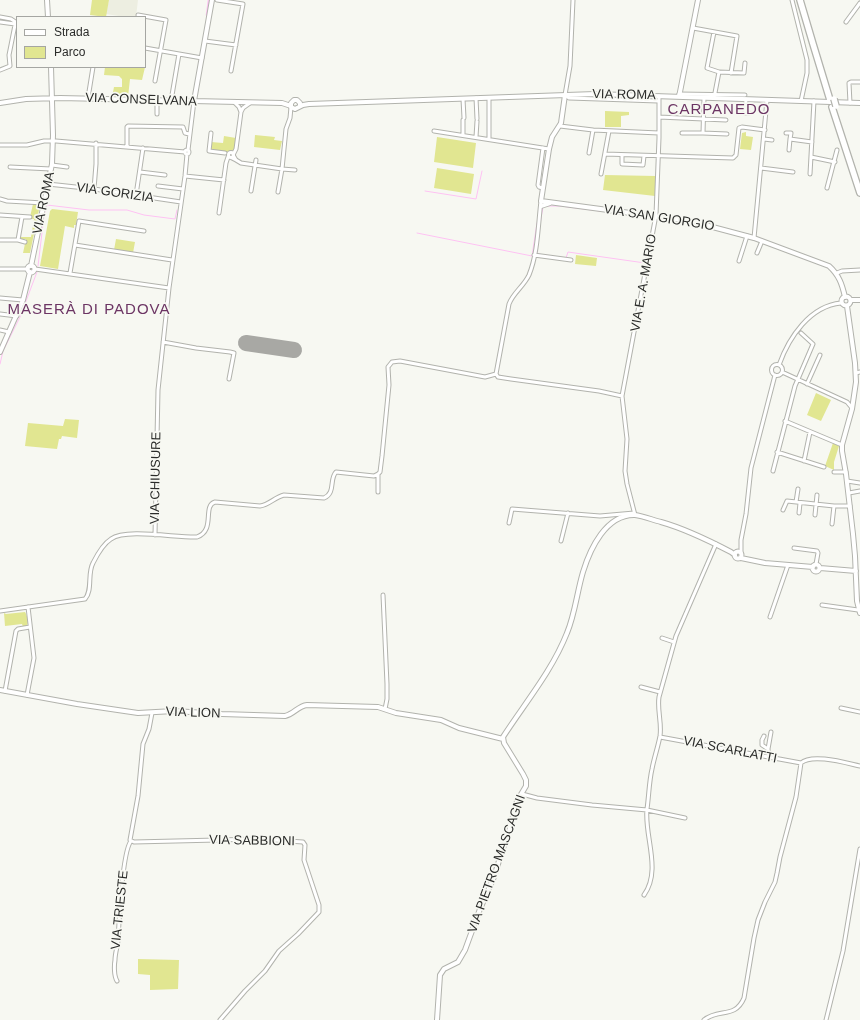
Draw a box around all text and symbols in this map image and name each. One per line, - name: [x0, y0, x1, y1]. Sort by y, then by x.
- legend: [16, 16, 146, 68]
- text: Strada: [54, 25, 89, 39]
- text: Parco: [54, 45, 85, 59]
- street label: VIA ROMA: [592, 87, 656, 103]
- street label: VIA CONSELVANA: [85, 90, 197, 110]
- district label: CARPANEDO: [668, 101, 770, 119]
- street label: VIA ROMA: [30, 170, 58, 236]
- street label: VIA GORIZIA: [75, 180, 155, 206]
- street label: VIA SAN GIORGIO: [602, 202, 716, 234]
- street label: VIA E. A. MARIO: [628, 233, 660, 333]
- district label: MASERÀ DI PADOVA: [8, 301, 170, 319]
- street label: VIA CHIUSURE: [147, 432, 165, 524]
- street label: VIA LION: [165, 704, 221, 722]
- street label: VIA SCARLATTI: [682, 733, 778, 767]
- street label: VIA PIETRO MASCAGNI: [465, 793, 529, 935]
- street label: VIA SABBIONI: [209, 832, 295, 850]
- street label: VIA TRIESTE: [108, 870, 132, 950]

